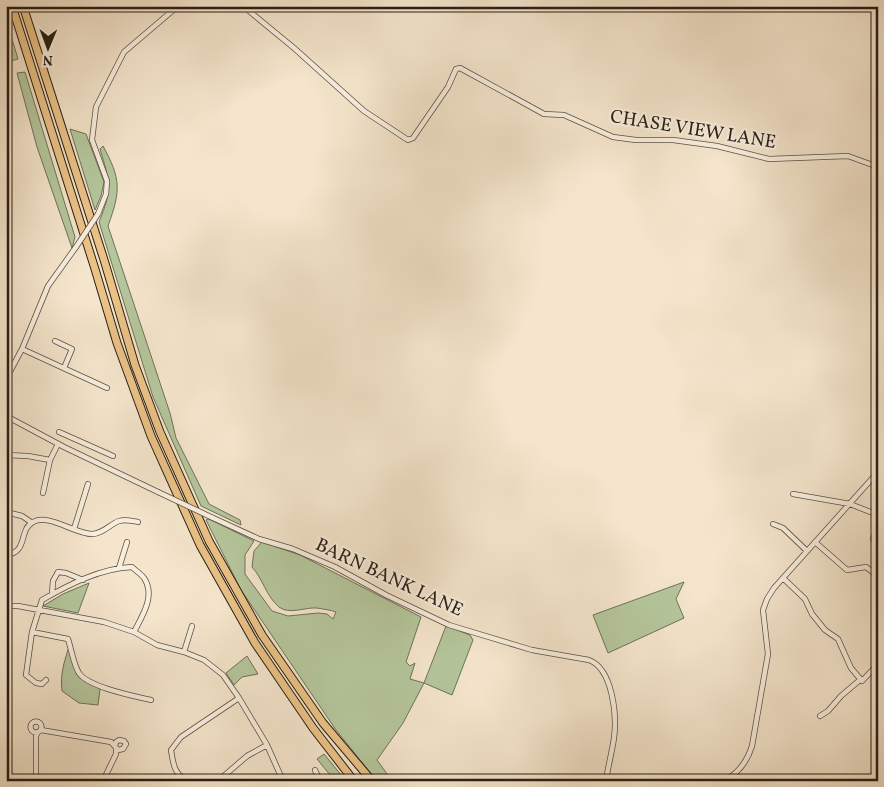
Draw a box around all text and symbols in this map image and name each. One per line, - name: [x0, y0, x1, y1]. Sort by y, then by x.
- north arrow: [22, 22, 72, 72]
- text: N: [43, 50, 53, 69]
- street label: CHASE VIEW LANE: [608, 104, 778, 156]
- street label: BARN BANK LANE: [311, 532, 467, 624]

